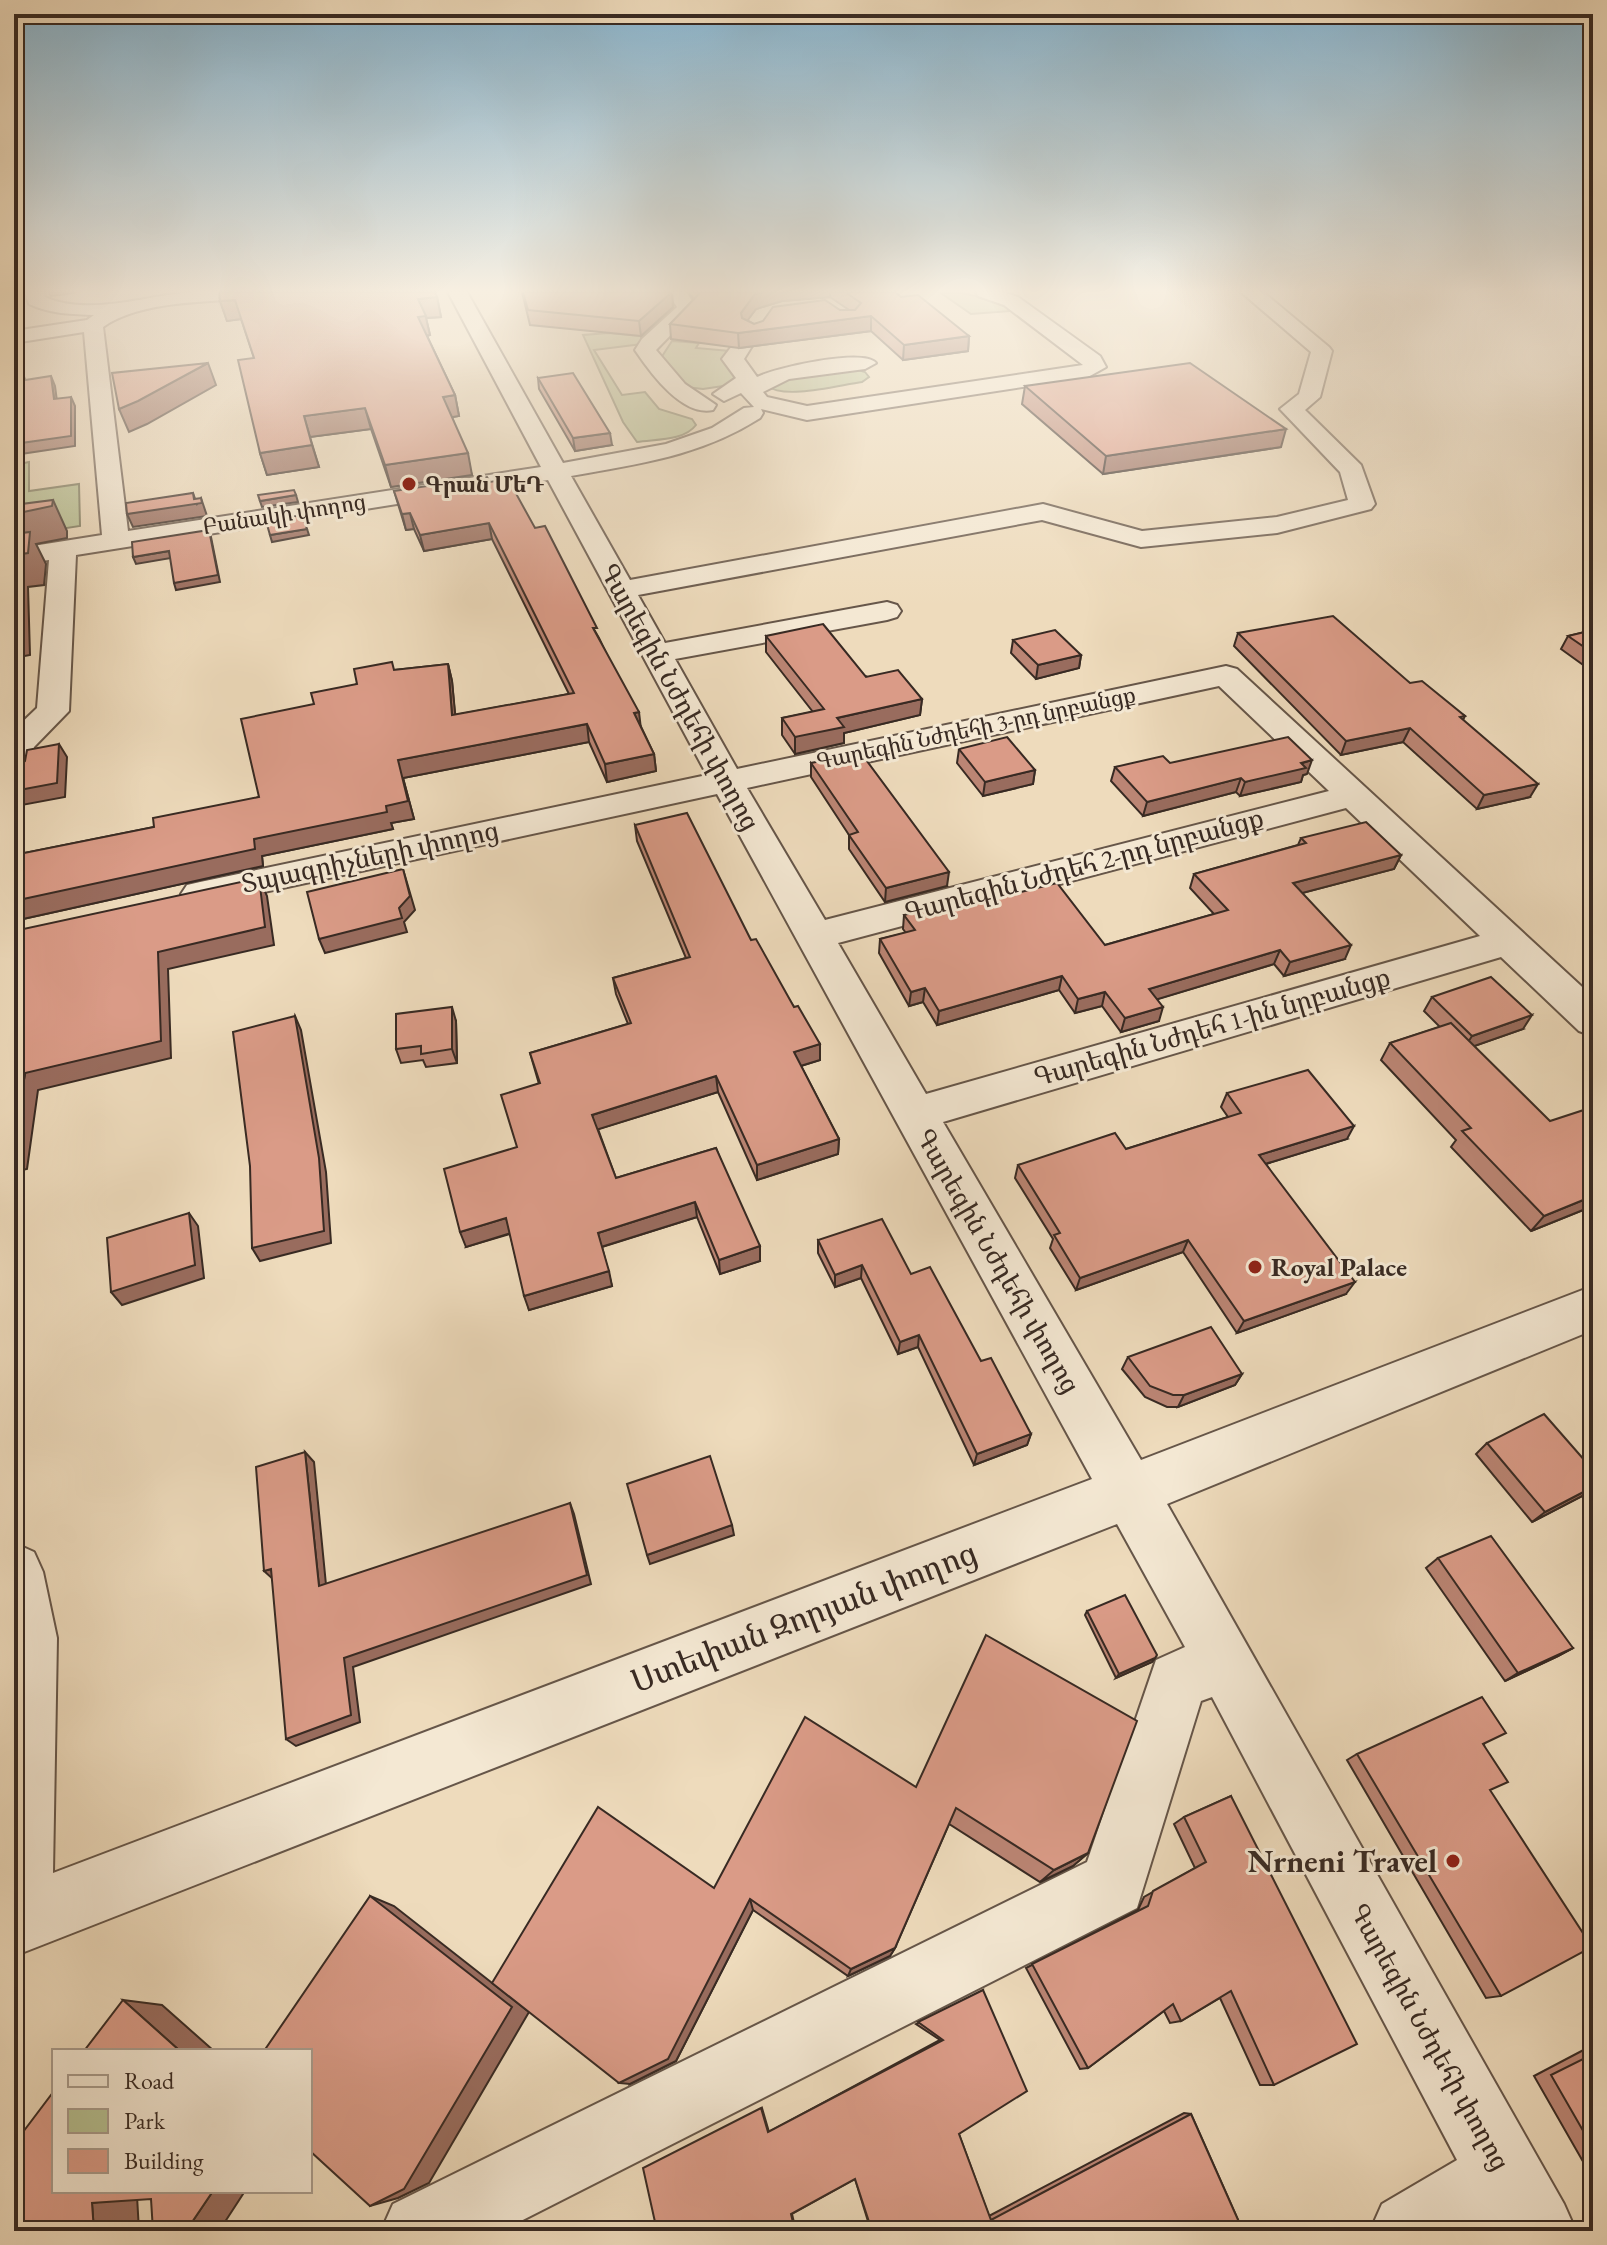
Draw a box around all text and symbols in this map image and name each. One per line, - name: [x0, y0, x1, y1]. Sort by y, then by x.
- place label: Գրան ՄեԴ: [425, 470, 544, 499]
- marker: Գրան ՄեԴ: [400, 475, 418, 493]
- street label: Բանակի փողոց: [200, 487, 368, 541]
- street label: Գարեգին Նժդեհի փողոց: [592, 557, 768, 837]
- street label: Գարեգին Նժդեհի 3-րդ նրբանցք: [814, 680, 1138, 776]
- street label: Գարեգին Նժդեհ 2-րդ նրբանցք: [901, 801, 1267, 929]
- street label: Տպագրիչների փողոց: [238, 813, 502, 901]
- street label: Գարեգին Նժդեհ 1-ին նրբանցք: [1030, 960, 1394, 1094]
- street label: Գարեգին Նժդեհի փողոց: [908, 1122, 1088, 1400]
- place label: Royal Palace: [1271, 1250, 1407, 1284]
- marker: Royal Palace: [1246, 1258, 1264, 1276]
- street label: Ստեփան Զորյան փողոց: [625, 1532, 983, 1702]
- place label: Nrneni Travel: [1247, 1840, 1437, 1882]
- marker: Nrneni Travel: [1444, 1852, 1462, 1870]
- street label: Գարեգին Նժդեհի փողոց: [1342, 1897, 1518, 2177]
- legend: [52, 2049, 312, 2193]
- text: Road: [124, 2065, 175, 2096]
- text: Park: [124, 2105, 166, 2136]
- text: Building: [124, 2145, 204, 2176]

